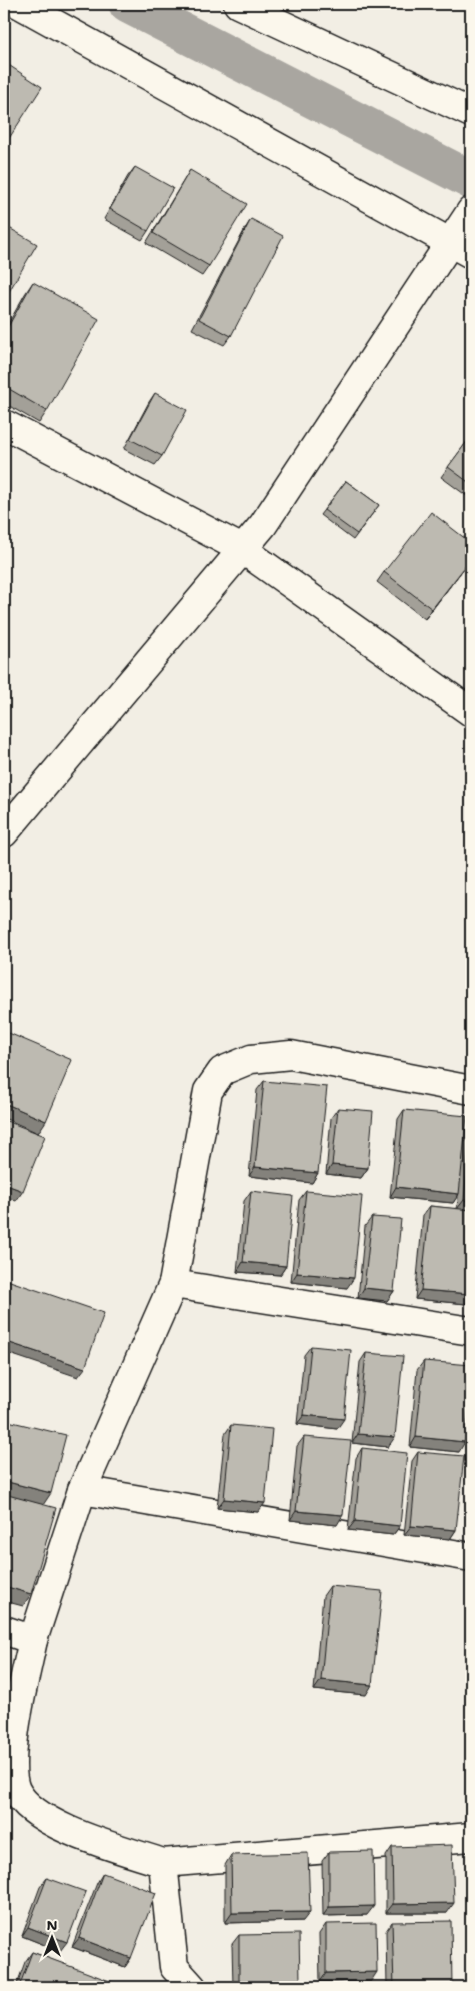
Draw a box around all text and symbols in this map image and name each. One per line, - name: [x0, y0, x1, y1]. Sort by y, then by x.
- north arrow: [28, 1914, 78, 1964]
- text: N: [46, 1916, 58, 1934]

